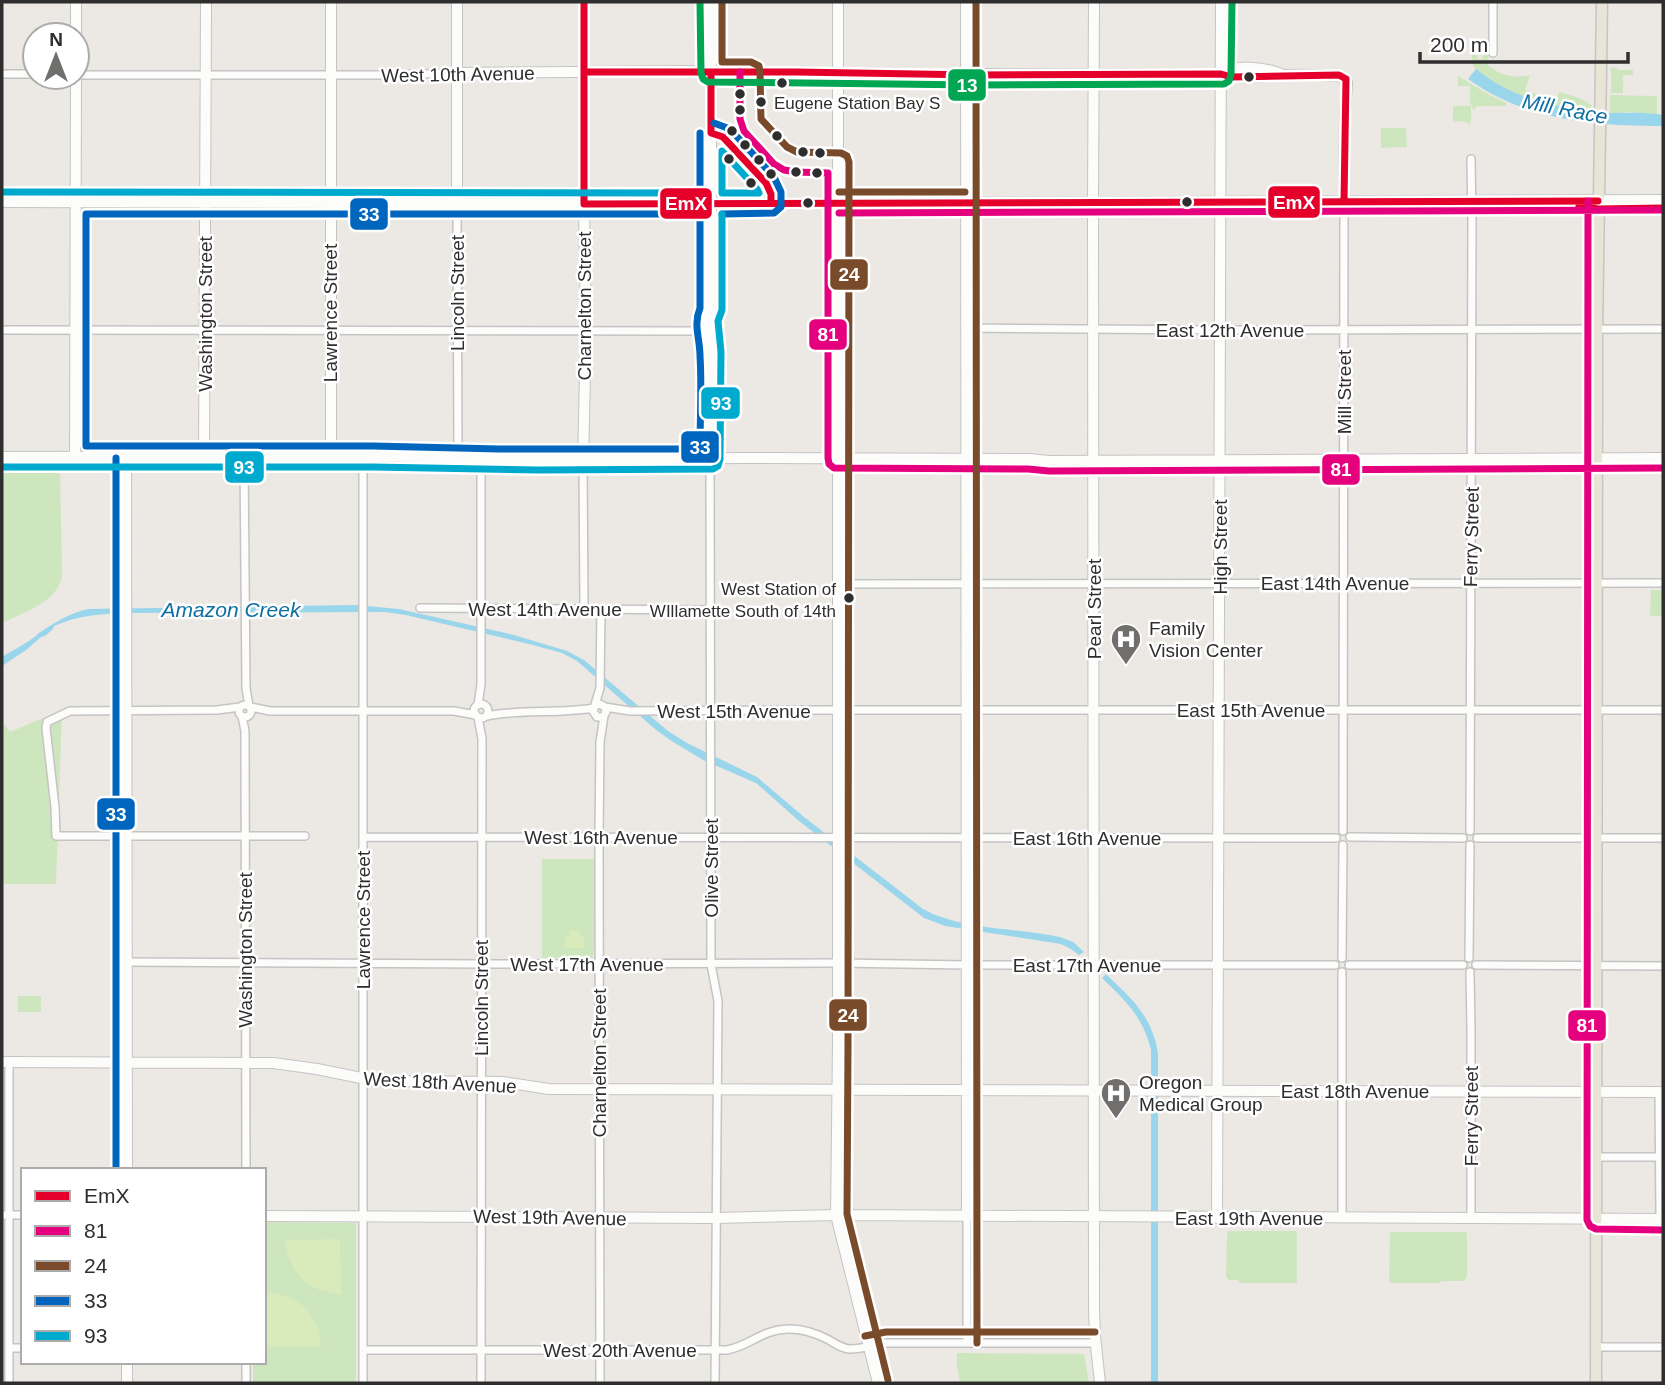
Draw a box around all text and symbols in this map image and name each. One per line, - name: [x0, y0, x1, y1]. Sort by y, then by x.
- north arrow: [21, 21, 91, 91]
- scale bar: [1420, 21, 1628, 65]
- text: N: [49, 29, 63, 50]
- text: 200 m: [1430, 33, 1488, 56]
- street label: West 10th Avenue: [381, 63, 535, 86]
- line badge: 13: [947, 68, 987, 102]
- unlabelled marker: [1242, 70, 1256, 84]
- text: 13: [956, 75, 978, 96]
- unlabelled marker: [775, 76, 789, 90]
- unlabelled marker: [733, 87, 747, 101]
- water label: Mill Race: [1521, 89, 1610, 128]
- place label: Eugene Station Bay S: [774, 94, 940, 113]
- marker: Eugene Station Bay S: [754, 95, 768, 109]
- unlabelled marker: [733, 103, 747, 117]
- unlabelled marker: [725, 124, 739, 138]
- unlabelled marker: [770, 129, 784, 143]
- unlabelled marker: [738, 138, 752, 152]
- unlabelled marker: [796, 145, 810, 159]
- unlabelled marker: [813, 146, 827, 160]
- unlabelled marker: [722, 152, 736, 166]
- unlabelled marker: [752, 153, 766, 167]
- unlabelled marker: [789, 165, 803, 179]
- unlabelled marker: [810, 166, 824, 180]
- unlabelled marker: [764, 167, 778, 181]
- unlabelled marker: [744, 176, 758, 190]
- line badge: EmX: [1267, 185, 1321, 219]
- line badge: EmX: [659, 187, 713, 220]
- text: EmX: [1273, 192, 1315, 213]
- text: EmX: [665, 193, 707, 214]
- unlabelled marker: [1180, 195, 1194, 209]
- unlabelled marker: [801, 196, 815, 210]
- line badge: 33: [349, 197, 389, 231]
- text: 33: [358, 204, 380, 225]
- street label: Charnelton Street: [574, 231, 595, 380]
- street label: Lincoln Street: [447, 234, 468, 351]
- street label: Washington Street: [195, 235, 216, 392]
- street label: Lawrence Street: [320, 243, 341, 382]
- line badge: 24: [829, 258, 869, 291]
- text: 24: [838, 264, 860, 285]
- line badge: 81: [808, 318, 848, 351]
- street label: East 12th Avenue: [1156, 320, 1304, 341]
- text: 81: [817, 324, 839, 345]
- street label: Mill Street: [1334, 349, 1355, 434]
- line badge: 93: [700, 386, 741, 420]
- text: 93: [710, 393, 732, 414]
- line badge: 33: [680, 430, 720, 464]
- text: 33: [689, 437, 711, 458]
- line badge: 93: [224, 450, 265, 484]
- line badge: 81: [1321, 453, 1361, 486]
- text: 93: [233, 457, 255, 478]
- text: 81: [1330, 459, 1352, 480]
- street label: Ferry Street: [1460, 486, 1483, 587]
- street label: High Street: [1210, 499, 1231, 595]
- street label: Pearl Street: [1084, 558, 1105, 659]
- street label: East 14th Avenue: [1261, 573, 1409, 594]
- place label: West Station of WIllamette South of 14th: [650, 580, 836, 621]
- marker: West Station of WIllamette South of 14th: [842, 591, 856, 605]
- water label: Amazon Creek: [160, 598, 302, 621]
- street label: West 14th Avenue: [468, 599, 622, 620]
- place label: Family Vision Center: [1149, 618, 1263, 661]
- hospital icon: Family Vision Center: [1109, 622, 1143, 666]
- street label: East 15th Avenue: [1177, 700, 1325, 721]
- street label: West 15th Avenue: [657, 701, 811, 722]
- line badge: 33: [96, 797, 136, 831]
- text: 33: [105, 804, 127, 825]
- street label: Olive Street: [701, 818, 722, 918]
- street label: West 16th Avenue: [524, 827, 678, 848]
- street label: East 16th Avenue: [1013, 828, 1161, 849]
- street label: Lawrence Street: [353, 850, 374, 989]
- street label: Washington Street: [235, 871, 256, 1028]
- street label: Lincoln Street: [471, 939, 492, 1056]
- street label: West 17th Avenue: [510, 954, 664, 975]
- street label: East 17th Avenue: [1013, 955, 1161, 976]
- street label: Charnelton Street: [589, 988, 610, 1137]
- line badge: 24: [828, 998, 868, 1032]
- text: 24: [837, 1005, 859, 1026]
- line badge: 81: [1567, 1009, 1607, 1042]
- text: 81: [1576, 1015, 1598, 1036]
- street label: Ferry Street: [1461, 1065, 1482, 1166]
- street label: West 18th Avenue: [363, 1068, 517, 1097]
- place label: Oregon Medical Group: [1139, 1072, 1263, 1115]
- hospital icon: Oregon Medical Group: [1099, 1076, 1133, 1120]
- street label: East 18th Avenue: [1281, 1081, 1429, 1102]
- legend: [21, 1168, 266, 1364]
- text: EmX: [84, 1184, 130, 1207]
- street label: West 19th Avenue: [473, 1206, 627, 1229]
- street label: East 19th Avenue: [1175, 1208, 1323, 1229]
- text: 81: [84, 1219, 107, 1242]
- text: 24: [84, 1254, 108, 1277]
- text: 33: [84, 1289, 107, 1312]
- text: 93: [84, 1324, 107, 1347]
- street label: West 20th Avenue: [543, 1340, 697, 1361]

